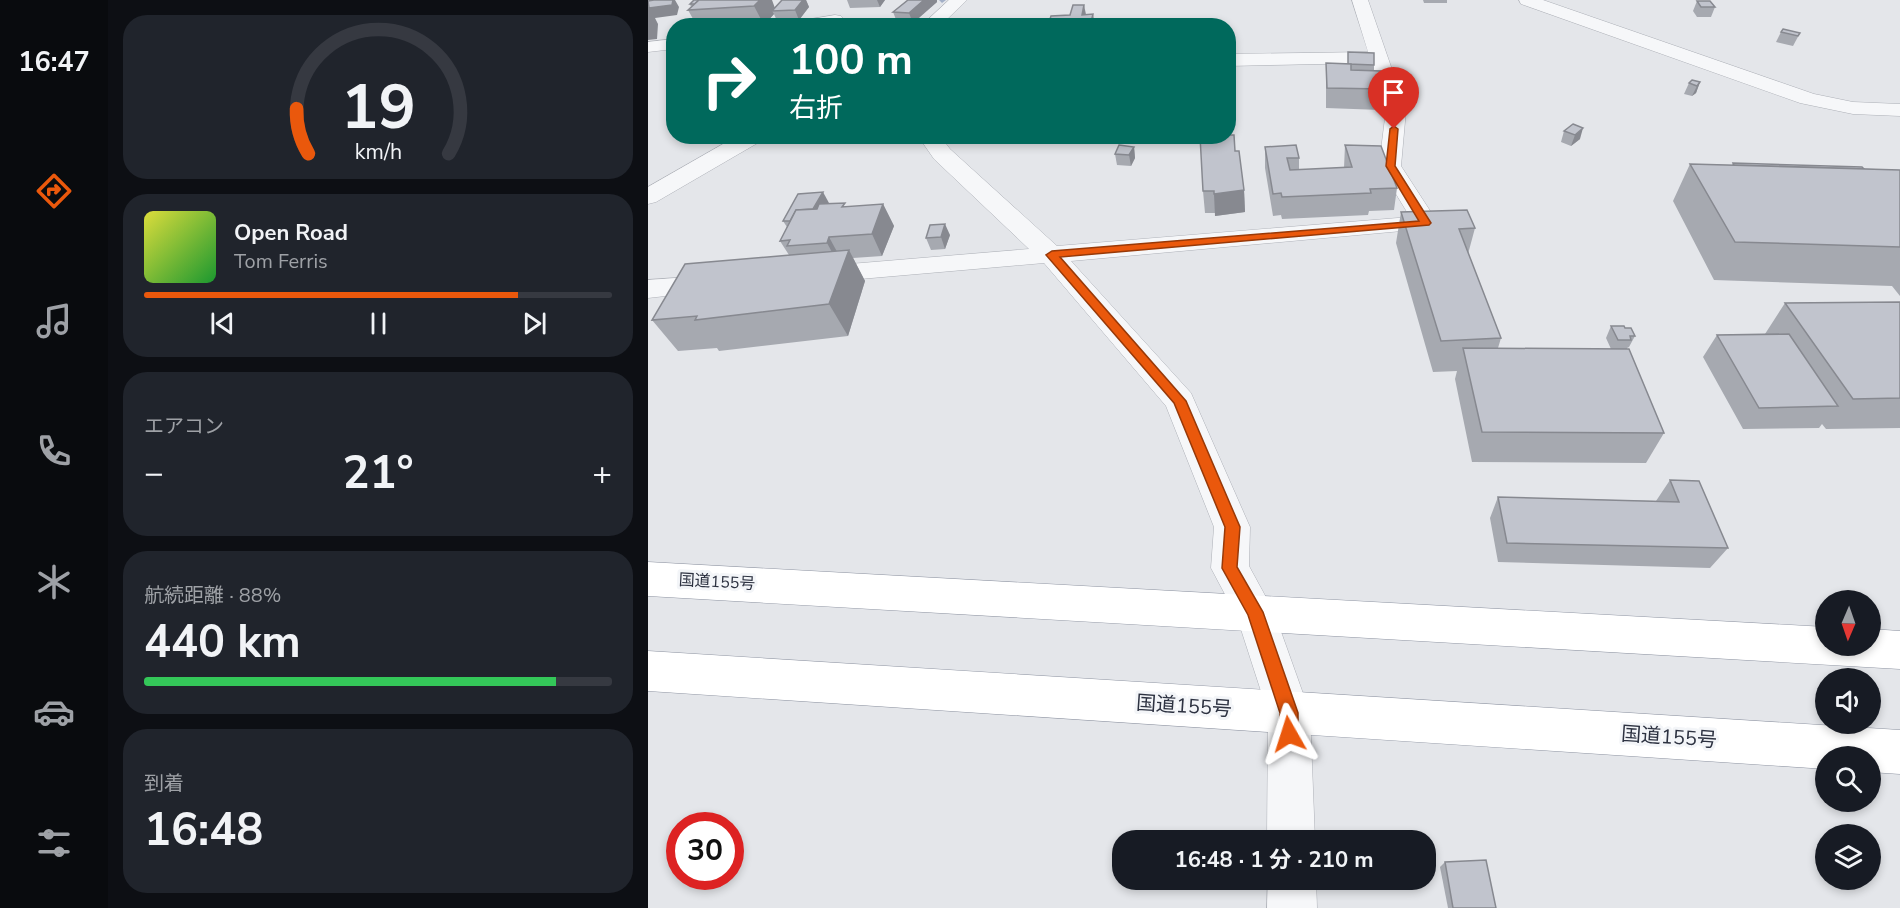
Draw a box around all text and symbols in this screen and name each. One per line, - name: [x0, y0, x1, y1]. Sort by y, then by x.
- text: 100 m: [789, 32, 913, 89]
- icon: right: [690, 42, 768, 120]
- text: 16:47: [18, 44, 90, 81]
- text: 19: [341, 65, 415, 150]
- pin: [1368, 67, 1419, 129]
- icon: arrive: [1377, 76, 1410, 109]
- text: 右折: [789, 90, 843, 127]
- text: km/h: [354, 137, 402, 167]
- icon: directions: [33, 170, 75, 212]
- text: Open Road: [234, 218, 348, 248]
- text: Tom Ferris: [234, 248, 328, 275]
- icon: music: [33, 300, 75, 342]
- icon: previous: [206, 307, 239, 340]
- icon: pause: [362, 307, 395, 340]
- icon: next: [518, 307, 551, 340]
- text: エアコン: [144, 413, 224, 440]
- icon: phone: [33, 430, 75, 472]
- text: 21°: [342, 443, 414, 504]
- text: −: [144, 451, 164, 496]
- text: +: [592, 451, 612, 496]
- icon: climate: [33, 561, 75, 603]
- street label: 国道155号: [678, 569, 756, 595]
- text: 航続距離 · 88%: [144, 582, 281, 609]
- north arrow: [1815, 590, 1881, 656]
- map controls: [1815, 590, 1881, 890]
- text: 440 km: [144, 612, 301, 673]
- button: sound: [1815, 668, 1881, 734]
- street label: 国道155号: [1135, 689, 1233, 723]
- icon: car: [33, 691, 75, 733]
- position arrow: [1257, 702, 1321, 766]
- street label: 国道155号: [1620, 720, 1718, 754]
- button: search: [1815, 746, 1881, 812]
- text: 到着: [144, 770, 184, 797]
- text: 16:48: [144, 800, 263, 861]
- speed limit sign: 30: [666, 812, 744, 890]
- icon: filters: [33, 822, 75, 864]
- button: layers: [1815, 824, 1881, 890]
- text: 16:48 · 1 分 · 210 m: [1175, 845, 1373, 875]

